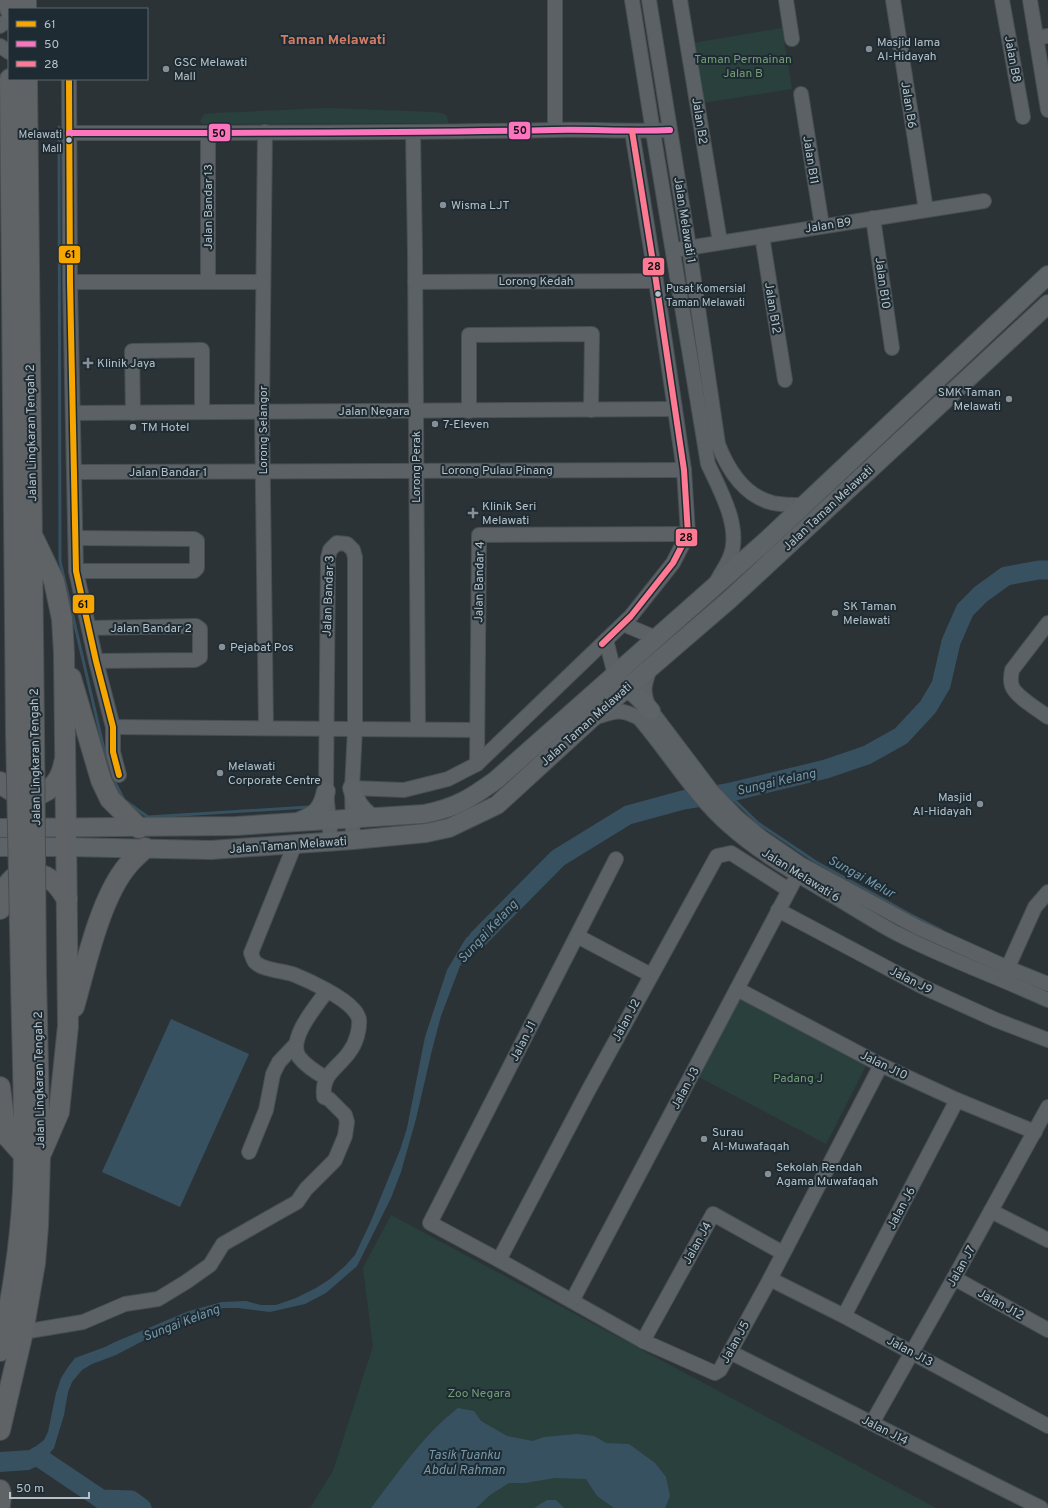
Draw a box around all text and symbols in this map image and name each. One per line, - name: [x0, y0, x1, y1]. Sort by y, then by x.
- legend: [8, 8, 148, 80]
- text: 61: [44, 17, 56, 33]
- district label: Taman Melawati: [280, 32, 386, 49]
- place label: Masjid lama Al-Hidayah: [877, 35, 940, 65]
- street label: Jalan B8: [1000, 35, 1024, 84]
- text: 50: [44, 37, 59, 53]
- marker: Masjid lama Al-Hidayah: [864, 44, 874, 54]
- park label: Taman Permainan Jalan B: [694, 52, 792, 82]
- place label: GSC Melawati Mall: [174, 55, 247, 85]
- text: 28: [44, 57, 59, 73]
- marker: GSC Melawati Mall: [161, 64, 171, 74]
- street label: Jalan B6: [896, 81, 920, 130]
- street label: Jalan B2: [687, 97, 711, 146]
- line badge: 50: [508, 121, 531, 140]
- line badge: 50: [208, 123, 231, 142]
- text: 50: [513, 124, 527, 138]
- text: 50: [212, 127, 226, 141]
- place label: Melawati Mall: [19, 128, 62, 156]
- marker: Melawati Mall: [64, 135, 74, 145]
- street label: Jalan B11: [798, 135, 822, 186]
- street label: Jalan Bandar 13: [201, 164, 217, 250]
- street label: Jalan Melawati 1: [669, 176, 699, 264]
- place label: Wisma LJT: [451, 198, 510, 214]
- marker: Wisma LJT: [438, 200, 448, 210]
- street label: Jalan B9: [804, 214, 853, 238]
- line badge: 61: [58, 245, 81, 264]
- text: 61: [64, 248, 76, 262]
- street label: Jalan B10: [870, 256, 894, 310]
- line badge: 28: [642, 257, 665, 276]
- text: 28: [647, 260, 661, 274]
- street label: Lorong Kedah: [499, 274, 573, 290]
- street label: Jalan B12: [760, 281, 784, 335]
- place label: Pusat Komersial Taman Melawati: [666, 282, 746, 310]
- marker: Pusat Komersial Taman Melawati: [653, 289, 663, 299]
- place label: Klinik Jaya: [97, 356, 155, 372]
- marker: Klinik Jaya: [82, 357, 94, 369]
- street label: Jalan Lingkaran Tengah 2: [23, 364, 41, 502]
- street label: Lorong Selangor: [256, 385, 272, 474]
- place label: SMK Taman Melawati: [938, 385, 1001, 415]
- marker: SMK Taman Melawati: [1004, 394, 1014, 404]
- street label: Jalan Negara: [338, 404, 410, 420]
- place label: 7-Eleven: [443, 417, 489, 433]
- marker: 7-Eleven: [430, 419, 440, 429]
- place label: TM Hotel: [141, 420, 189, 436]
- marker: TM Hotel: [128, 422, 138, 432]
- street label: Lorong Perak: [409, 431, 425, 503]
- street label: Lorong Pulau Pinang: [441, 463, 553, 479]
- street label: Jalan Taman Melawati: [780, 463, 877, 555]
- street label: Jalan Bandar 1: [129, 465, 207, 481]
- place label: Klinik Seri Melawati: [482, 499, 536, 529]
- marker: Klinik Seri Melawati: [467, 507, 479, 519]
- line badge: 28: [675, 528, 698, 547]
- text: 28: [679, 531, 693, 545]
- street label: Jalan Bandar 4: [471, 541, 489, 623]
- street label: Jalan Bandar 3: [320, 555, 338, 637]
- line badge: 61: [72, 594, 95, 614]
- text: 61: [77, 598, 89, 612]
- place label: SK Taman Melawati: [843, 599, 897, 629]
- marker: SK Taman Melawati: [830, 608, 840, 618]
- street label: Jalan Bandar 2: [110, 621, 192, 637]
- place label: Pejabat Pos: [230, 640, 294, 656]
- marker: Pejabat Pos: [217, 642, 227, 652]
- street label: Jalan Taman Melawati: [537, 679, 636, 770]
- street label: Jalan Lingkaran Tengah 2: [27, 688, 45, 826]
- place label: Melawati Corporate Centre: [228, 759, 321, 789]
- water label: Sungai Kelang: [735, 766, 818, 800]
- marker: Melawati Corporate Centre: [215, 768, 225, 778]
- place label: Masjid Al-Hidayah: [912, 790, 972, 820]
- marker: Masjid Al-Hidayah: [975, 799, 985, 809]
- street label: Jalan Taman Melawati: [229, 834, 347, 858]
- street label: Jalan Melawati 6: [758, 845, 843, 906]
- water label: Sungai Melur: [825, 853, 898, 903]
- water label: Sungai Kelang: [455, 897, 522, 967]
- street label: Jalan J9: [887, 963, 935, 998]
- street label: Jalan J2: [609, 996, 645, 1045]
- street label: Jalan Lingkaran Tengah 2: [31, 1011, 49, 1149]
- street label: Jalan J1: [507, 1019, 541, 1064]
- street label: Jalan J10: [857, 1048, 910, 1084]
- street label: Jalan J3: [668, 1064, 704, 1112]
- park label: Padang J: [773, 1071, 823, 1087]
- place label: Surau Al-Muwafaqah: [712, 1125, 790, 1155]
- marker: Surau Al-Muwafaqah: [699, 1134, 709, 1144]
- place label: Sekolah Rendah Agama Muwafaqah: [776, 1160, 878, 1190]
- marker: Sekolah Rendah Agama Muwafaqah: [763, 1169, 773, 1179]
- street label: Jalan J6: [884, 1185, 920, 1232]
- street label: Jalan J4: [680, 1219, 716, 1268]
- street label: Jalan J7: [944, 1243, 980, 1290]
- street label: Jalan J12: [975, 1286, 1026, 1324]
- water label: Sungai Kelang: [141, 1302, 223, 1346]
- street label: Jalan J5: [718, 1318, 754, 1367]
- street label: Jalan J13: [884, 1333, 935, 1371]
- park label: Zoo Negara: [447, 1386, 511, 1402]
- street label: Jalan J14: [859, 1412, 911, 1449]
- water label: Tasik Tuanku Abdul Rahman: [423, 1448, 505, 1479]
- scale bar: [10, 1474, 89, 1500]
- text: 50 m: [16, 1481, 44, 1497]

